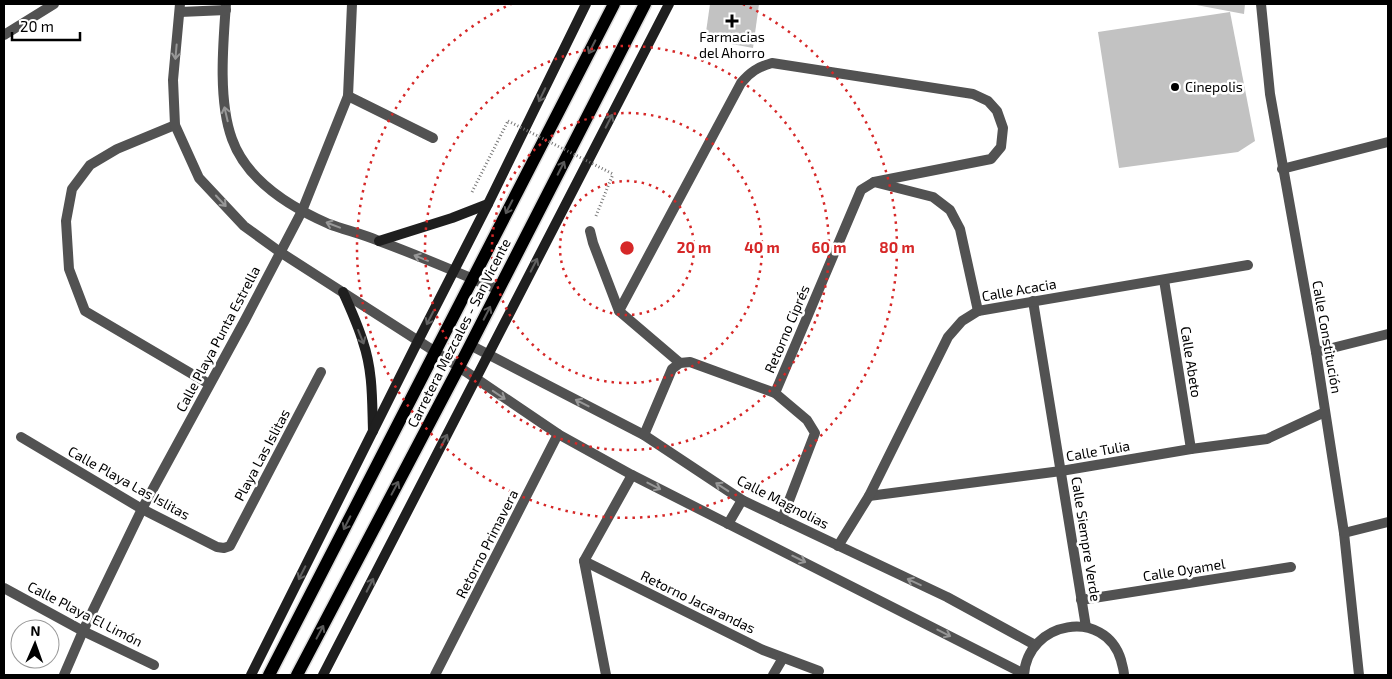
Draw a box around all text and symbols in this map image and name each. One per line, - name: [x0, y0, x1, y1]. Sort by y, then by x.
- scale bar: [12, 10, 80, 42]
- marker: Farmacias del Ahorro: [726, 15, 738, 27]
- text: 20 m: [20, 17, 54, 35]
- place label: Farmacias del Ahorro: [699, 28, 765, 61]
- one-way arrow: [587, 39, 596, 54]
- one-way arrow: [171, 44, 181, 60]
- place label: Cinepolis: [1185, 78, 1243, 95]
- marker: Cinepolis: [1169, 81, 1181, 93]
- one-way arrow: [537, 87, 546, 102]
- one-way arrow: [221, 106, 230, 122]
- one-way arrow: [605, 114, 614, 129]
- one-way arrow: [556, 161, 566, 176]
- one-way arrow: [215, 195, 227, 207]
- one-way arrow: [504, 199, 513, 214]
- one-way arrow: [326, 219, 341, 229]
- street label: Carretera Mezcales - San Vicente: [403, 235, 514, 430]
- text: 20 m: [677, 238, 711, 256]
- text: 40 m: [744, 238, 780, 256]
- text: 60 m: [812, 238, 846, 256]
- text: 80 m: [879, 238, 915, 256]
- centre of rings: [618, 239, 636, 257]
- one-way arrow: [414, 252, 429, 262]
- one-way arrow: [530, 258, 539, 273]
- street label: Calle Playa Punta Estrella: [172, 263, 263, 415]
- street label: Calle Acacia: [980, 275, 1058, 304]
- street label: Calle Constitución: [1309, 279, 1346, 395]
- street label: Retorno Ciprés: [760, 282, 813, 375]
- one-way arrow: [483, 306, 492, 321]
- one-way arrow: [425, 311, 435, 326]
- street label: Calle Abeto: [1177, 325, 1206, 399]
- one-way arrow: [357, 329, 366, 344]
- one-way arrow: [492, 390, 506, 400]
- one-way arrow: [576, 398, 590, 408]
- street label: Playa Las Islitas: [230, 406, 293, 504]
- one-way arrow: [440, 434, 449, 449]
- street label: Calle Tulia: [1065, 437, 1131, 464]
- street label: Calle Playa Las Islitas: [65, 442, 193, 523]
- street label: Calle Magnolias: [734, 471, 832, 532]
- street label: Calle Siempre Verde: [1068, 475, 1105, 603]
- one-way arrow: [391, 481, 401, 496]
- one-way arrow: [715, 481, 729, 491]
- one-way arrow: [646, 482, 661, 491]
- street label: Retorno Primavera: [452, 487, 521, 601]
- one-way arrow: [342, 515, 351, 530]
- street label: Calle Oyamel: [1142, 554, 1227, 584]
- one-way arrow: [791, 555, 806, 564]
- one-way arrow: [297, 566, 307, 581]
- street label: Retorno Jacarandas: [638, 566, 758, 637]
- one-way arrow: [907, 576, 922, 586]
- street label: Calle Playa El Limón: [25, 577, 146, 650]
- one-way arrow: [365, 578, 375, 593]
- north arrow: [10, 619, 60, 669]
- text: N: [30, 622, 41, 639]
- one-way arrow: [316, 625, 325, 640]
- one-way arrow: [936, 629, 951, 638]

